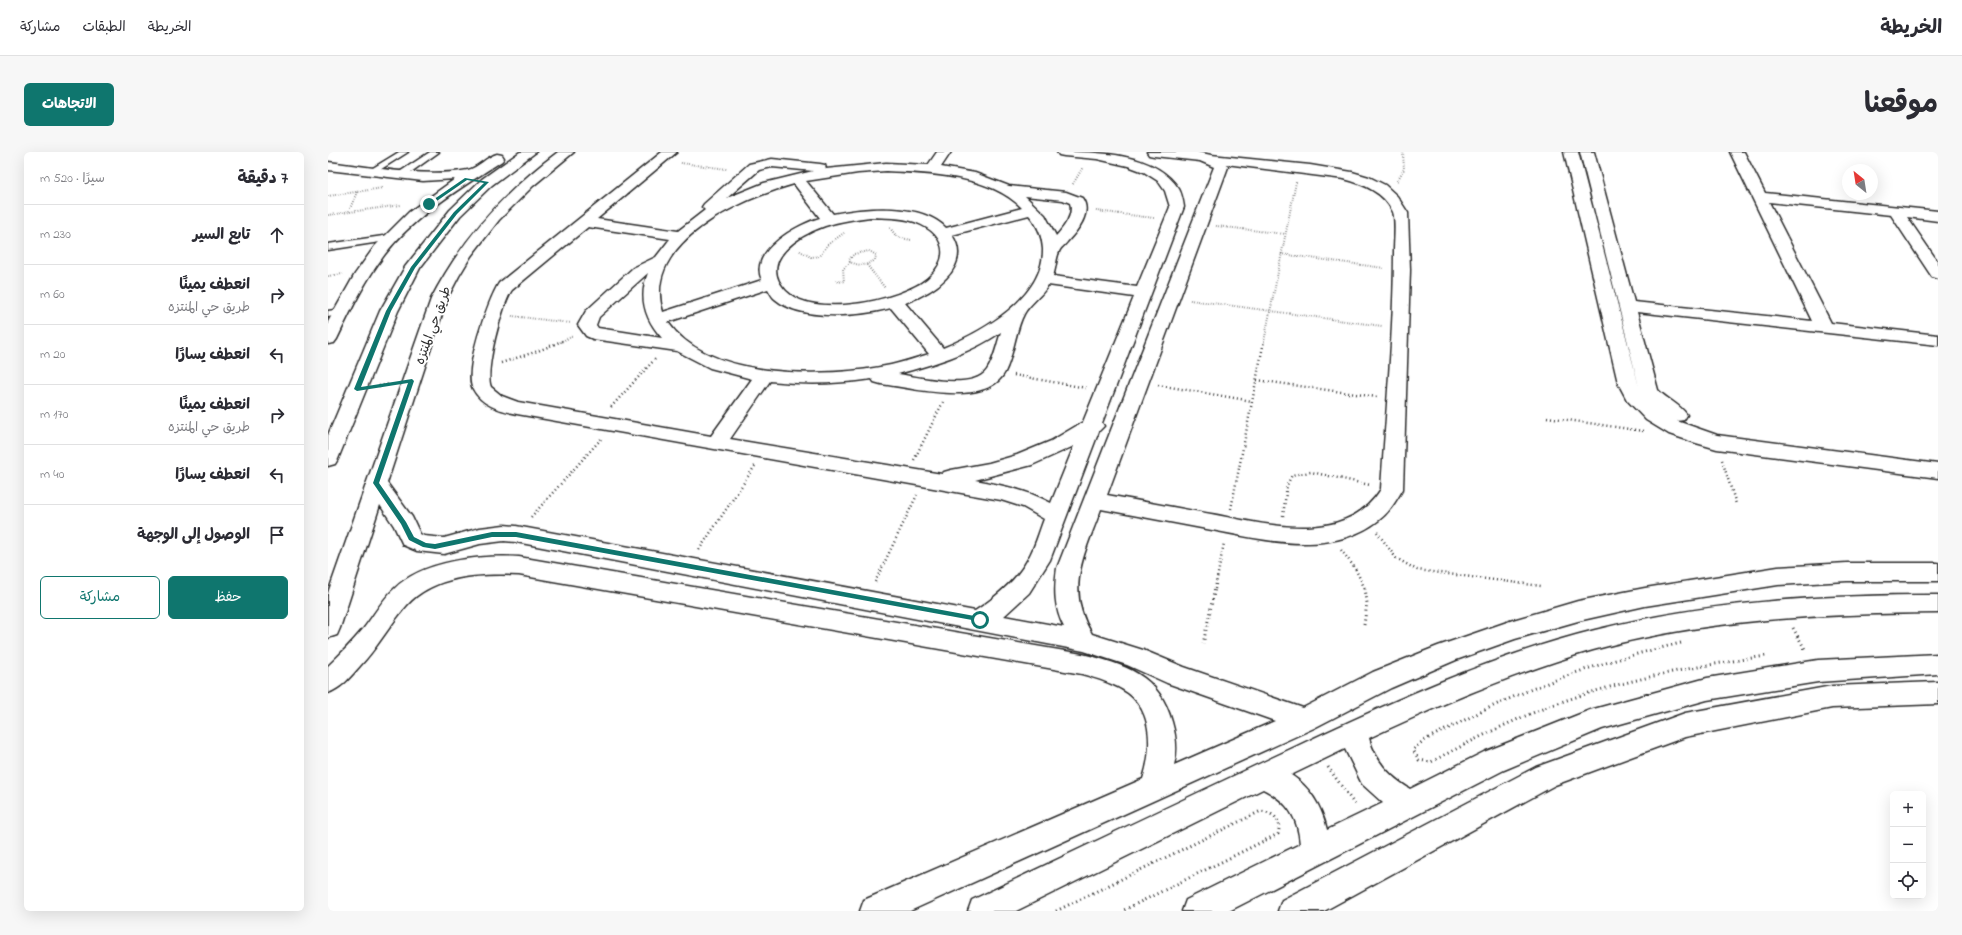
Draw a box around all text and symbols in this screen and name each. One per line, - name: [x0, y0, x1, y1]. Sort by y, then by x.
- text: الخريطة: [1880, 15, 1942, 42]
- text: مشاركة: [20, 17, 60, 38]
- text: الطبقات: [82, 17, 126, 38]
- text: الخريطة: [148, 17, 191, 38]
- button: الاتجاهات: [24, 83, 114, 126]
- text: موقعنا: [1864, 85, 1938, 126]
- north arrow: [1842, 164, 1878, 200]
- text: 7 دقيقة: [238, 166, 288, 191]
- text: سيرًا · 520 m: [40, 169, 105, 188]
- route end: [420, 195, 438, 213]
- text: تابع السير: [193, 224, 250, 246]
- icon: ahead: [266, 224, 288, 246]
- text: 230 m: [40, 225, 71, 244]
- text: انعطف يمينًا: [179, 274, 250, 296]
- icon: right: [266, 284, 288, 306]
- street label: طريق حي المنتزه: [410, 284, 457, 368]
- text: 60 m: [40, 285, 65, 304]
- text: طريق حي المنتزه: [168, 298, 250, 317]
- text: انعطف يسارًا: [175, 344, 250, 366]
- icon: left: [266, 344, 288, 366]
- text: 20 m: [40, 345, 65, 364]
- text: انعطف يمينًا: [179, 394, 250, 416]
- icon: right: [266, 404, 288, 426]
- text: 170 m: [40, 405, 68, 424]
- text: طريق حي المنتزه: [168, 418, 250, 437]
- text: انعطف يسارًا: [175, 464, 250, 486]
- icon: left: [266, 464, 288, 486]
- text: 40 m: [40, 465, 64, 484]
- text: الوصول إلى الوجهة: [137, 524, 250, 546]
- icon: arrive: [266, 524, 288, 546]
- button: مشاركة: [40, 576, 160, 619]
- button: حفظ: [168, 576, 288, 619]
- route start: [971, 611, 989, 629]
- map controls: [1890, 791, 1926, 899]
- button: +: [1890, 791, 1926, 827]
- button: −: [1890, 827, 1926, 863]
- button: locate: [1890, 863, 1926, 899]

